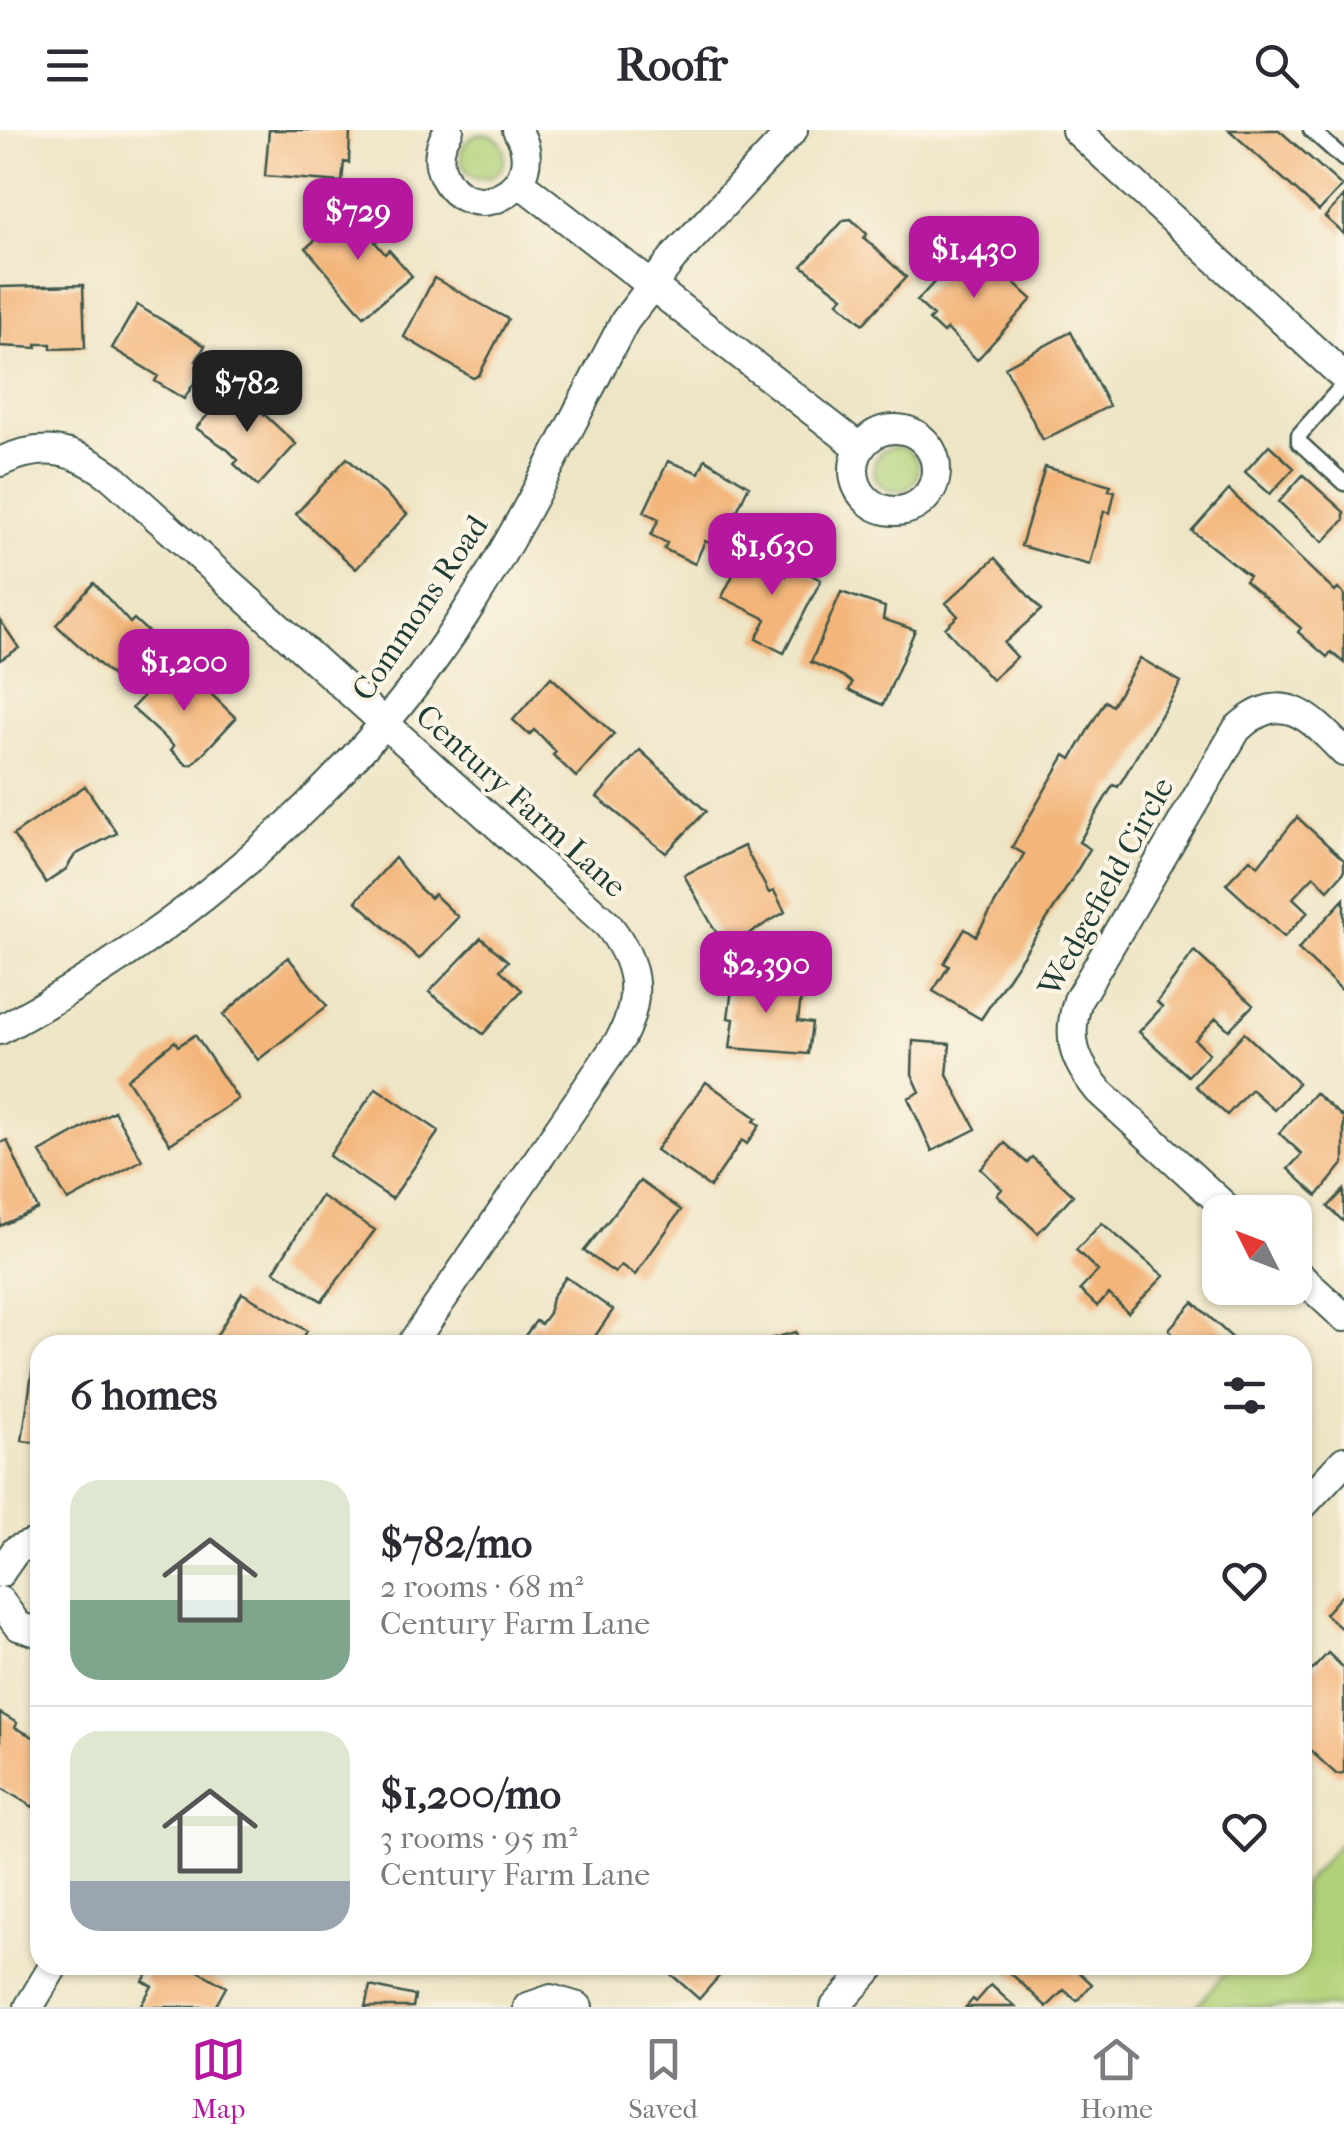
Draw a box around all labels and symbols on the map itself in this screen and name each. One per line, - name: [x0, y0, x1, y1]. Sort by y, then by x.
- pin: $729: [299, 178, 417, 263]
- pin: $1,430: [893, 216, 1055, 301]
- pin: $782: [188, 350, 306, 435]
- street label: Commons Road: [344, 508, 496, 708]
- pin: $1,630: [691, 513, 853, 598]
- pin: $1,200: [103, 629, 265, 714]
- street label: Century Farm Lane: [408, 697, 634, 905]
- street label: Wedgefield Circle: [1030, 771, 1182, 1004]
- pin: $2,390: [685, 931, 847, 1016]
- north arrow: [1202, 1195, 1312, 1305]

